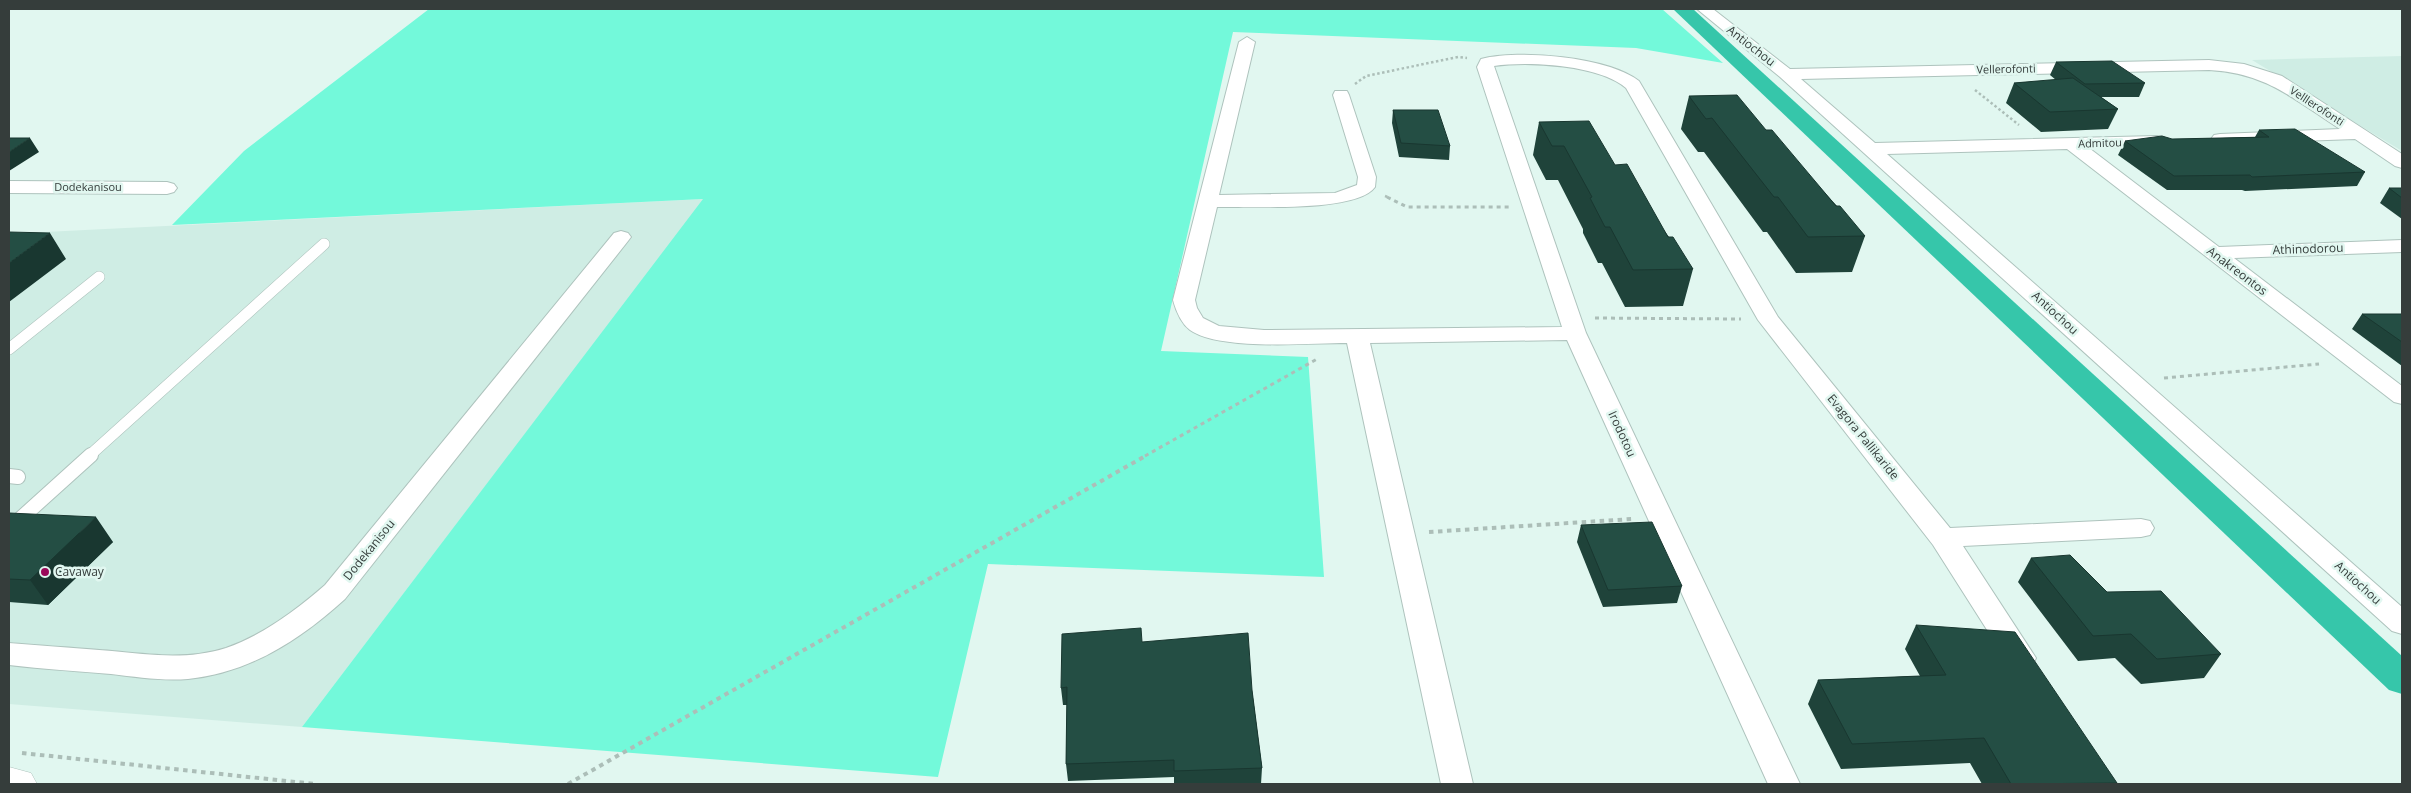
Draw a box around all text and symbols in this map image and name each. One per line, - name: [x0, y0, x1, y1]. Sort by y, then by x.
- street label: Antiochou: [1724, 21, 1779, 70]
- street label: Vellerofonti: [1976, 60, 2036, 77]
- street label: Velllerofonti: [2287, 82, 2347, 129]
- street label: Admitou: [2078, 134, 2122, 151]
- street label: Dodekanisou: [54, 179, 122, 194]
- street label: Athinodorou: [2272, 239, 2344, 258]
- street label: Anakreontos: [2204, 242, 2271, 299]
- street label: Antiochou: [2028, 287, 2082, 338]
- street label: Evagora Pallikaride: [1824, 390, 1903, 483]
- street label: Irodotou: [1604, 408, 1640, 460]
- street label: Dodekanisou: [339, 516, 398, 584]
- street label: Antiochou: [2331, 557, 2385, 608]
- place label: Cavaway: [55, 563, 105, 580]
- marker: Cavaway: [39, 566, 51, 578]

